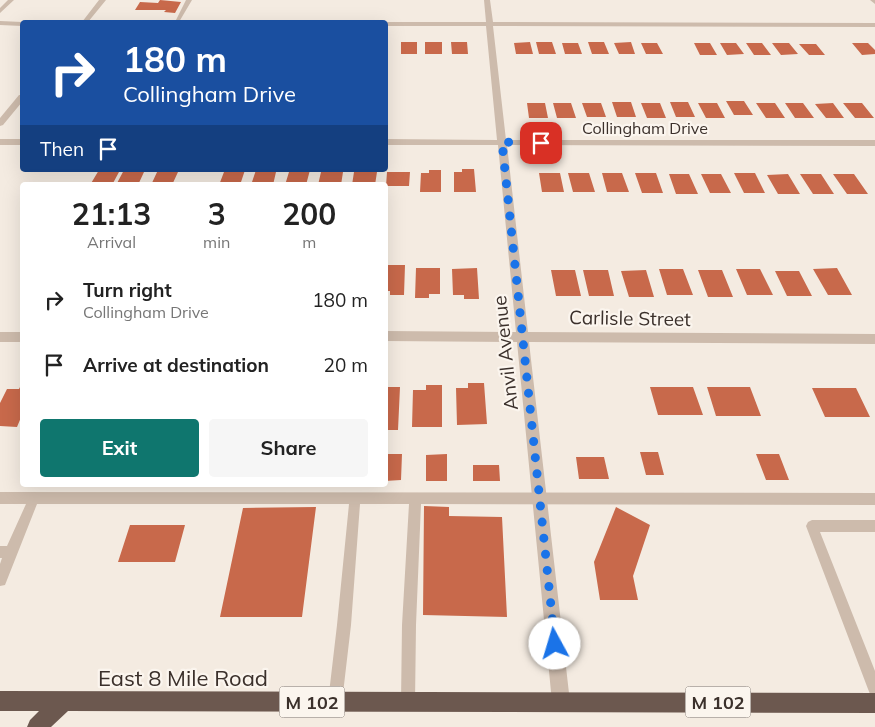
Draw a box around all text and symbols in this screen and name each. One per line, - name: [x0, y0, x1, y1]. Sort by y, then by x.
- text: 180 m: [123, 37, 227, 81]
- icon: right: [40, 40, 105, 105]
- text: Collingham Drive: [123, 80, 296, 108]
- street label: Collingham Drive: [582, 118, 708, 138]
- pin: [520, 122, 562, 164]
- icon: arrive: [527, 129, 555, 157]
- icon: arrive: [94, 135, 122, 163]
- text: Then: [40, 137, 84, 161]
- text: 21:13: [72, 195, 151, 233]
- text: 3: [208, 195, 226, 233]
- text: 200: [282, 195, 336, 233]
- text: Arrival: [87, 232, 136, 252]
- text: min: [203, 232, 230, 252]
- text: m: [302, 232, 316, 252]
- text: Turn right: [83, 278, 172, 302]
- icon: right: [40, 286, 68, 314]
- text: 180 m: [312, 288, 368, 312]
- street label: Anvil Avenue: [487, 294, 523, 412]
- text: Collingham Drive: [83, 302, 209, 322]
- street label: Carlisle Street: [569, 305, 691, 331]
- icon: arrive: [40, 351, 68, 379]
- text: Arrive at destination: [83, 353, 269, 377]
- text: 20 m: [324, 353, 368, 377]
- button: Exit: [40, 419, 199, 477]
- button: Share: [209, 419, 368, 477]
- position arrow: [528, 617, 580, 669]
- street label: East 8 Mile Road: [98, 664, 268, 692]
- road number: M 102: [280, 686, 344, 718]
- road number: M 102: [686, 686, 750, 718]

